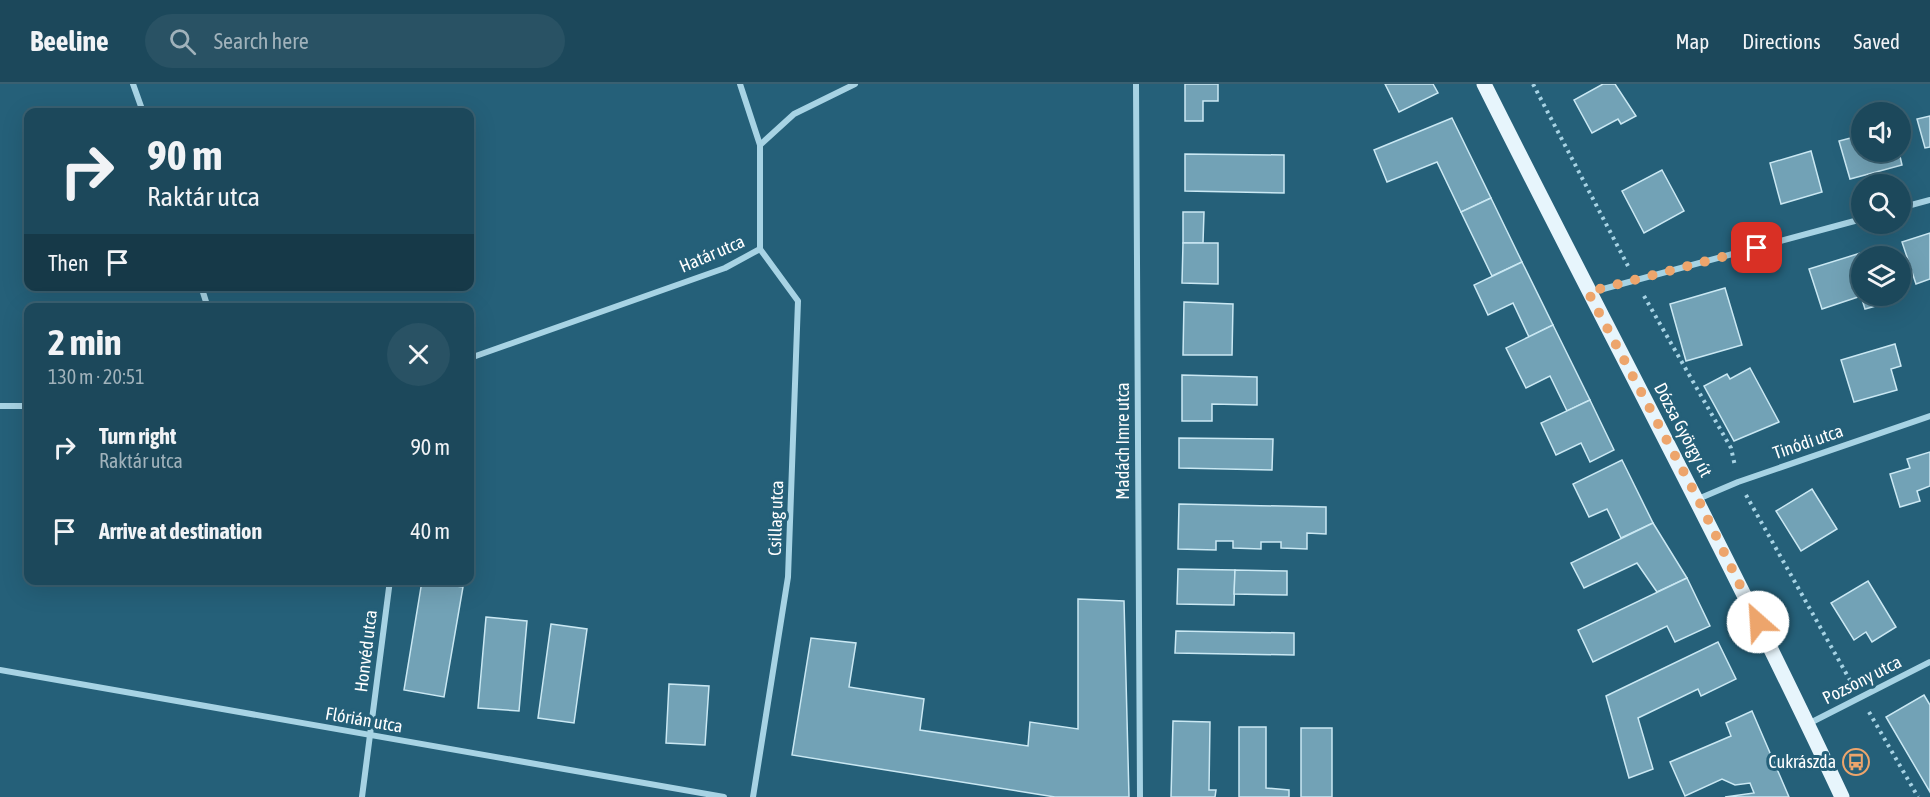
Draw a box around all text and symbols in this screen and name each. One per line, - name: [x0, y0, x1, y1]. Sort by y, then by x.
- search box: [145, 14, 565, 68]
- text: Beeline: [30, 25, 109, 57]
- icon: search: [166, 25, 199, 58]
- text: Search here: [214, 28, 309, 54]
- text: Map: [1675, 29, 1709, 53]
- text: Directions: [1742, 29, 1821, 53]
- text: Saved: [1854, 29, 1900, 53]
- map controls: [1851, 102, 1911, 306]
- button: sound: [1851, 102, 1911, 162]
- text: 90 m: [147, 131, 222, 179]
- icon: right: [48, 132, 126, 210]
- button: search: [1851, 174, 1911, 234]
- text: Raktár utca: [147, 181, 260, 212]
- pin: [1731, 222, 1782, 273]
- street label: Határ utca: [676, 230, 748, 277]
- icon: arrive: [1740, 231, 1773, 264]
- icon: arrive: [101, 246, 134, 279]
- button: layers: [1851, 246, 1911, 306]
- text: Then: [48, 250, 89, 276]
- text: 2 min: [48, 321, 122, 363]
- button: close: [387, 323, 450, 386]
- text: 130 m · 20:51: [48, 365, 145, 388]
- street label: Dózsa György út: [1650, 379, 1717, 480]
- street label: Madách Imre utca: [1112, 382, 1133, 500]
- street label: Tinódi utca: [1770, 420, 1846, 463]
- text: Turn right: [99, 423, 176, 449]
- icon: right: [48, 431, 81, 464]
- text: 90 m: [410, 434, 450, 460]
- text: Raktár utca: [99, 449, 183, 472]
- street label: Csillag utca: [764, 480, 787, 556]
- icon: arrive: [48, 515, 81, 548]
- text: Arrive at destination: [99, 518, 262, 544]
- text: 40 m: [410, 518, 450, 544]
- position arrow: [1726, 590, 1790, 654]
- street label: Honvéd utca: [350, 609, 381, 693]
- street label: Pozsony utca: [1819, 651, 1905, 708]
- street label: Flórián utca: [324, 702, 404, 737]
- bus stop icon: Cukrászda: [1841, 747, 1871, 777]
- place label: Cukrászda: [1768, 751, 1836, 772]

